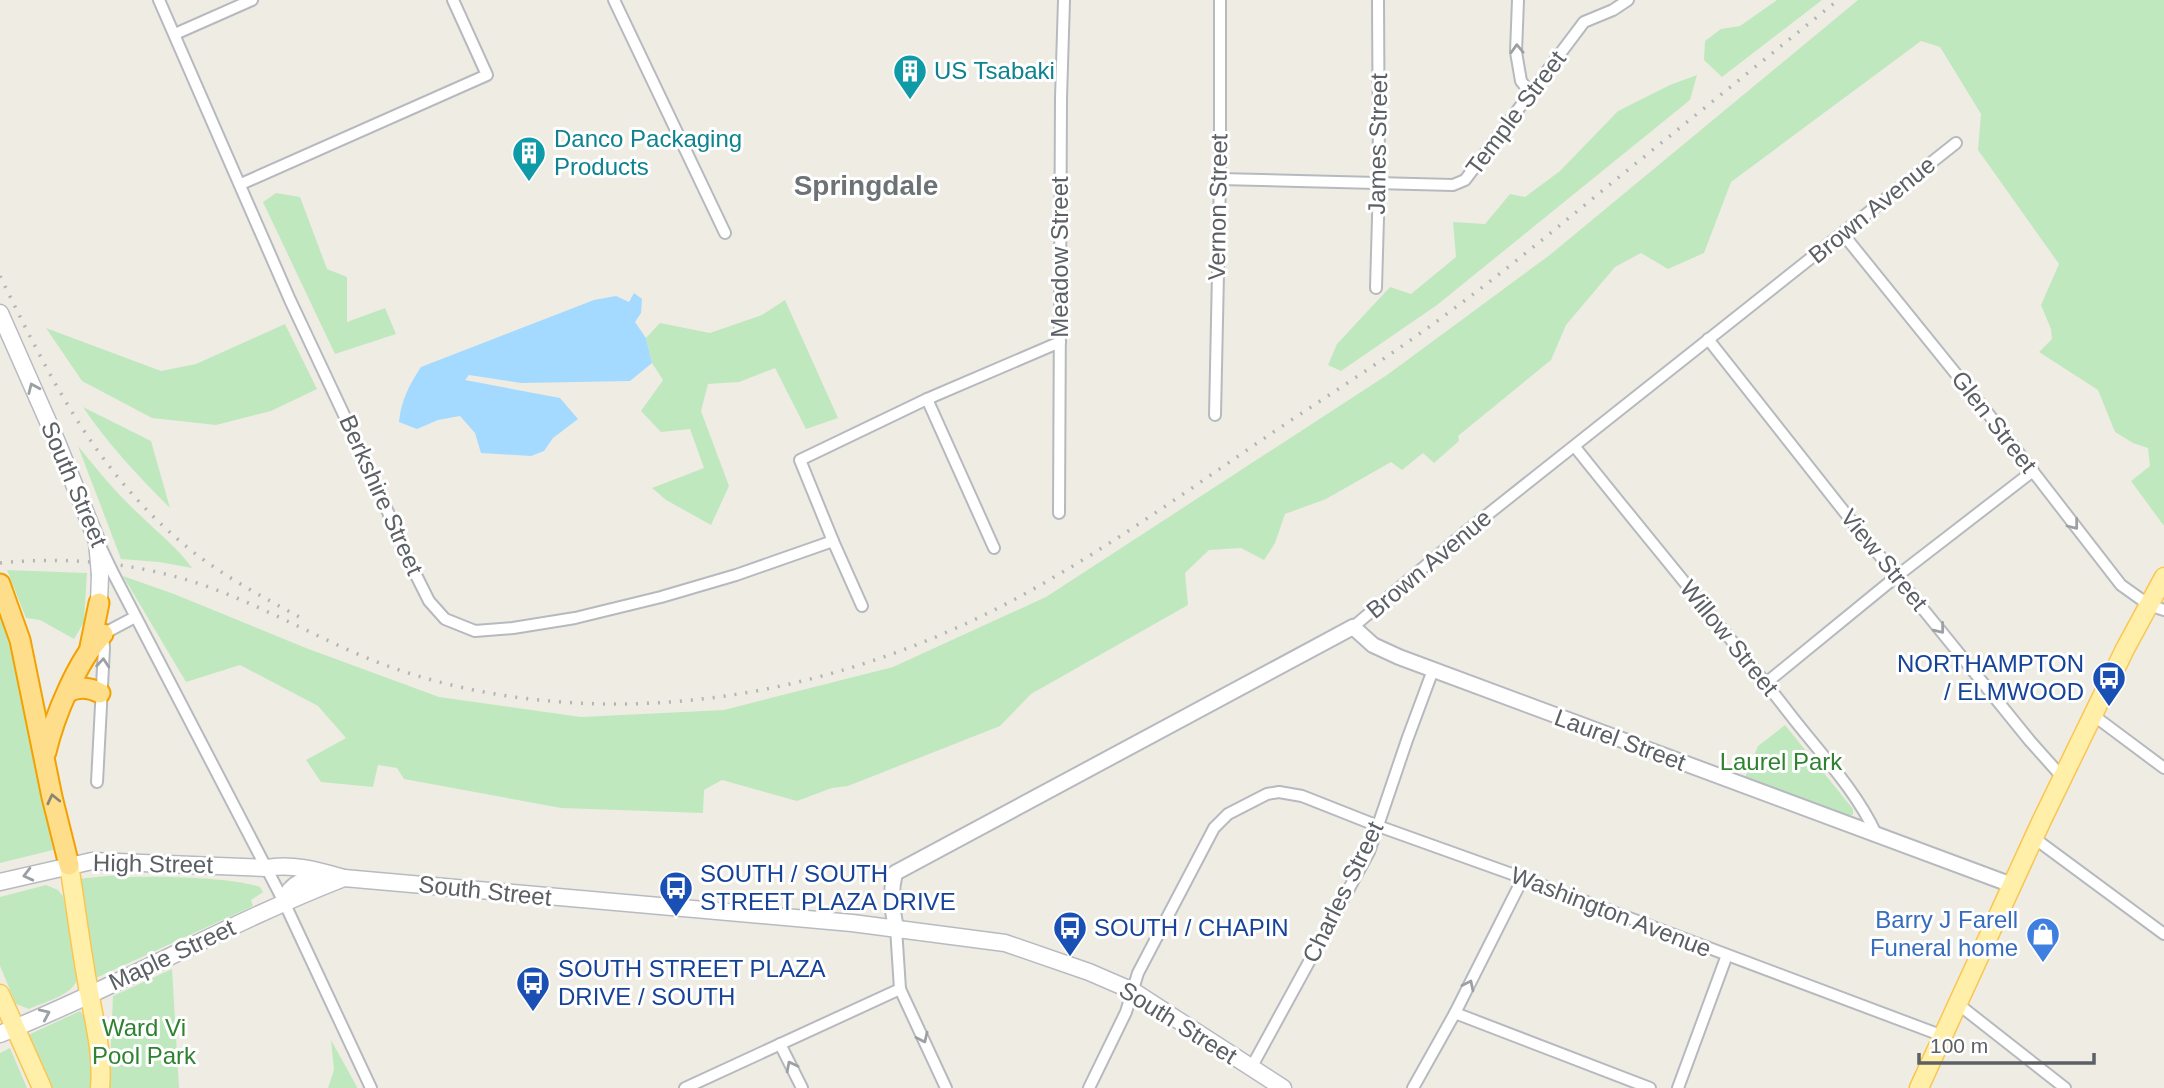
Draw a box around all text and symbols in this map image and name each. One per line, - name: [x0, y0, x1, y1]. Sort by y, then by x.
- one-way arrow: [1510, 43, 1525, 54]
- street label: Temple Street: [1460, 45, 1571, 180]
- building icon: US Tsabaki: [891, 52, 929, 101]
- place label: US Tsabaki: [934, 57, 1055, 84]
- street label: James Street: [1363, 73, 1392, 215]
- place label: Danco Packaging Products: [554, 125, 742, 180]
- street label: Vernon Street: [1203, 133, 1232, 281]
- building icon: Danco Packaging Products: [510, 134, 548, 183]
- street label: Brown Avenue: [1803, 151, 1940, 269]
- district label: Springdale: [794, 170, 938, 201]
- street label: Meadow Street: [1046, 176, 1073, 338]
- street label: Glen Street: [1946, 366, 2043, 478]
- one-way arrow: [27, 383, 41, 395]
- street label: Berkshire Street: [334, 411, 429, 579]
- street label: South Street: [36, 417, 113, 551]
- street label: Brown Avenue: [1361, 504, 1496, 624]
- street label: View Street: [1835, 504, 1934, 616]
- one-way arrow: [2066, 518, 2079, 530]
- street label: Willow Street: [1675, 575, 1784, 701]
- one-way arrow: [1932, 621, 1945, 633]
- place label: NORTHAMPTON / ELMWOOD: [1897, 650, 2084, 705]
- one-way arrow: [95, 658, 110, 669]
- bus stop icon: NORTHAMPTON / ELMWOOD: [2090, 659, 2128, 708]
- street label: Laurel Street: [1551, 703, 1690, 776]
- park label: Laurel Park: [1720, 748, 1843, 775]
- one-way arrow: [46, 793, 61, 805]
- street label: Charles Street: [1297, 817, 1388, 967]
- street label: High Street: [93, 849, 214, 878]
- place label: SOUTH / SOUTH STREET PLAZA DRIVE: [700, 860, 956, 915]
- street label: Washington Avenue: [1507, 861, 1715, 962]
- one-way arrow: [22, 867, 34, 881]
- bus stop icon: SOUTH / SOUTH STREET PLAZA DRIVE: [657, 869, 695, 918]
- street label: South Street: [417, 870, 553, 911]
- place label: Barry J Farell Funeral home: [1870, 906, 2018, 961]
- bus stop icon: SOUTH / CHAPIN: [1051, 909, 1089, 958]
- street label: Maple Street: [104, 913, 239, 996]
- place label: SOUTH / CHAPIN: [1094, 914, 1289, 941]
- shop icon: Barry J Farell Funeral home: [2024, 915, 2062, 964]
- place label: SOUTH STREET PLAZA DRIVE / SOUTH: [558, 955, 826, 1010]
- bus stop icon: SOUTH STREET PLAZA DRIVE / SOUTH: [514, 964, 552, 1013]
- street label: South Street: [1115, 976, 1242, 1070]
- one-way arrow: [1461, 980, 1475, 992]
- one-way arrow: [38, 1008, 50, 1022]
- park label: Ward Vi Pool Park: [92, 1014, 197, 1069]
- scale bar: [1919, 1021, 2094, 1066]
- one-way arrow: [915, 1031, 929, 1043]
- text: 100 m: [1930, 1034, 1988, 1057]
- one-way arrow: [785, 1061, 799, 1073]

